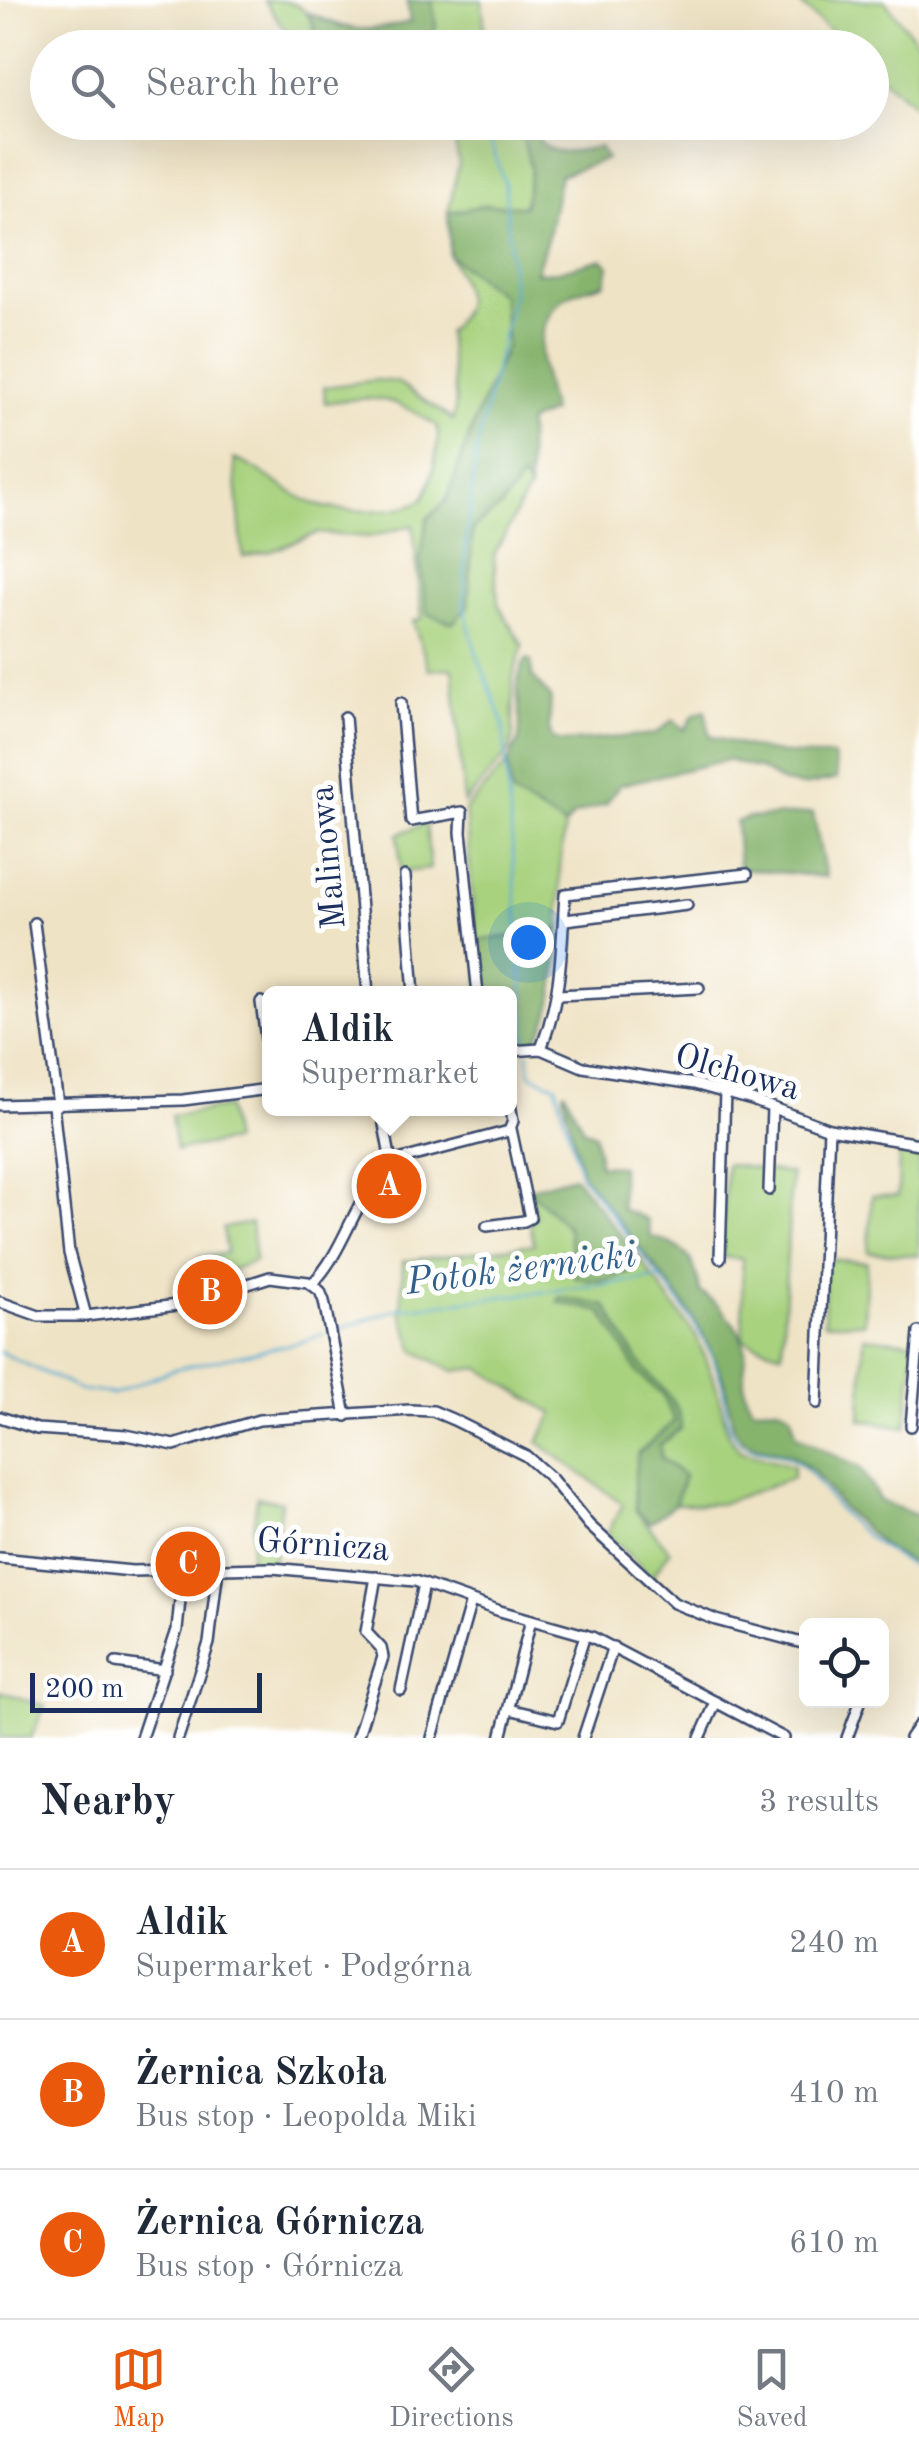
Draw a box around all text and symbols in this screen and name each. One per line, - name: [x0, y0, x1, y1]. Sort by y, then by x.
- search box: [30, 30, 889, 140]
- icon: search: [65, 58, 120, 113]
- text: Search here: [145, 66, 340, 104]
- street label: Malinowa: [305, 783, 353, 931]
- your location: [503, 917, 554, 968]
- popup: [262, 986, 517, 1116]
- text: Aldik: [300, 1012, 394, 1050]
- street label: Olchowa: [670, 1038, 804, 1108]
- text: Supermarket: [300, 1059, 479, 1091]
- pin: A: [356, 1148, 422, 1224]
- water label: Potok żernicki: [403, 1237, 639, 1303]
- pin: B: [178, 1254, 242, 1330]
- street label: Górnicza: [255, 1524, 391, 1568]
- pin: C: [156, 1526, 220, 1602]
- map controls: [799, 1618, 889, 1708]
- button: locate: [799, 1618, 889, 1708]
- scale bar: [30, 1668, 262, 1712]
- text: 200 m: [45, 1676, 124, 1704]
- text: Nearby: [40, 1782, 176, 1824]
- text: 3 results: [759, 1787, 879, 1819]
- text: Aldik: [135, 1905, 228, 1943]
- text: A: [60, 1928, 85, 1960]
- text: 240 m: [789, 1928, 879, 1960]
- text: Supermarket · Podgórna: [135, 1952, 472, 1984]
- text: Żernica Szkoła: [135, 2055, 387, 2093]
- text: B: [61, 2078, 84, 2110]
- text: 410 m: [789, 2078, 879, 2110]
- text: Bus stop · Leopolda Miki: [135, 2102, 477, 2134]
- text: Żernica Górnicza: [135, 2205, 424, 2243]
- text: C: [62, 2228, 83, 2260]
- text: 610 m: [789, 2228, 879, 2260]
- text: Bus stop · Górnicza: [135, 2252, 403, 2284]
- tab: Map: [111, 2342, 166, 2437]
- tab: Directions: [389, 2342, 514, 2437]
- tab: Saved: [736, 2342, 808, 2437]

